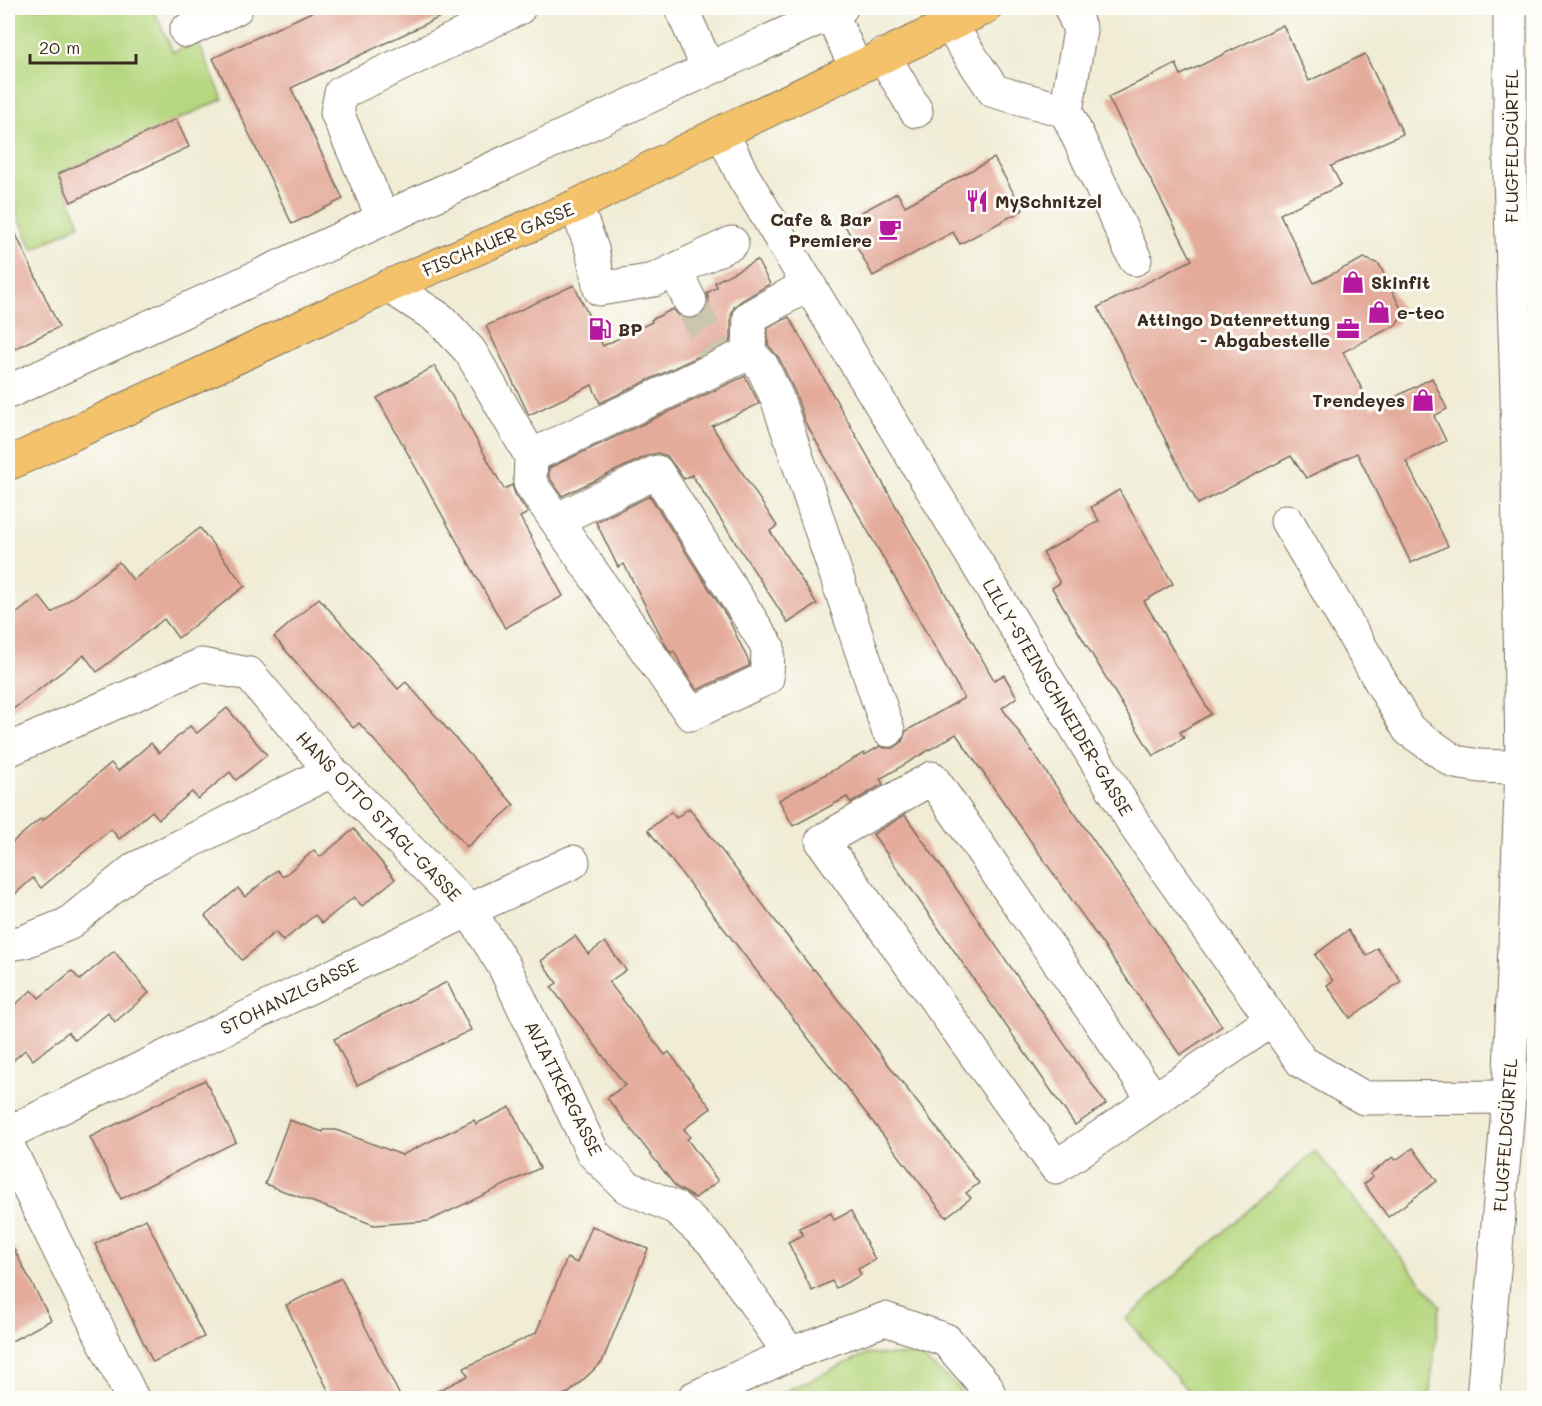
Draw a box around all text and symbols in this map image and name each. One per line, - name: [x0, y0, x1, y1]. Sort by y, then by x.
- scale bar: [30, 27, 136, 65]
- text: 20 m: [39, 35, 80, 59]
- street label: FLUGFELDGÜRTEL: [1499, 69, 1523, 223]
- restaurant icon: MySchnitzel: [964, 188, 990, 214]
- place label: MySchnitzel: [995, 189, 1102, 213]
- street label: FISCHAUER GASSE: [419, 196, 577, 282]
- place label: Cafe & Bar Premiere: [770, 207, 872, 252]
- cafe icon: Cafe & Bar Premiere: [877, 216, 903, 242]
- shop icon: Skinfit: [1340, 269, 1366, 295]
- place label: Skinfit: [1371, 270, 1430, 294]
- shop icon: e-tec: [1366, 299, 1392, 325]
- place label: e-tec: [1397, 300, 1445, 324]
- place label: Attingo Datenrettung - Abgabestelle: [1136, 307, 1330, 352]
- fuel station icon: BP: [587, 316, 613, 342]
- office icon: Attingo Datenrettung - Abgabestelle: [1335, 316, 1361, 342]
- place label: BP: [618, 317, 642, 341]
- shop icon: Trendeyes: [1410, 387, 1436, 413]
- place label: Trendeyes: [1312, 388, 1405, 412]
- street label: LILLY-STEINSCHNEIDER-GASSE: [977, 574, 1139, 820]
- street label: HANS OTTO STAGL-GASSE: [291, 726, 467, 906]
- street label: STOHANZLGASSE: [216, 952, 362, 1040]
- street label: AVIATIKERGASSE: [520, 1016, 608, 1160]
- street label: FLUGFELDGÜRTEL: [1488, 1057, 1522, 1213]

